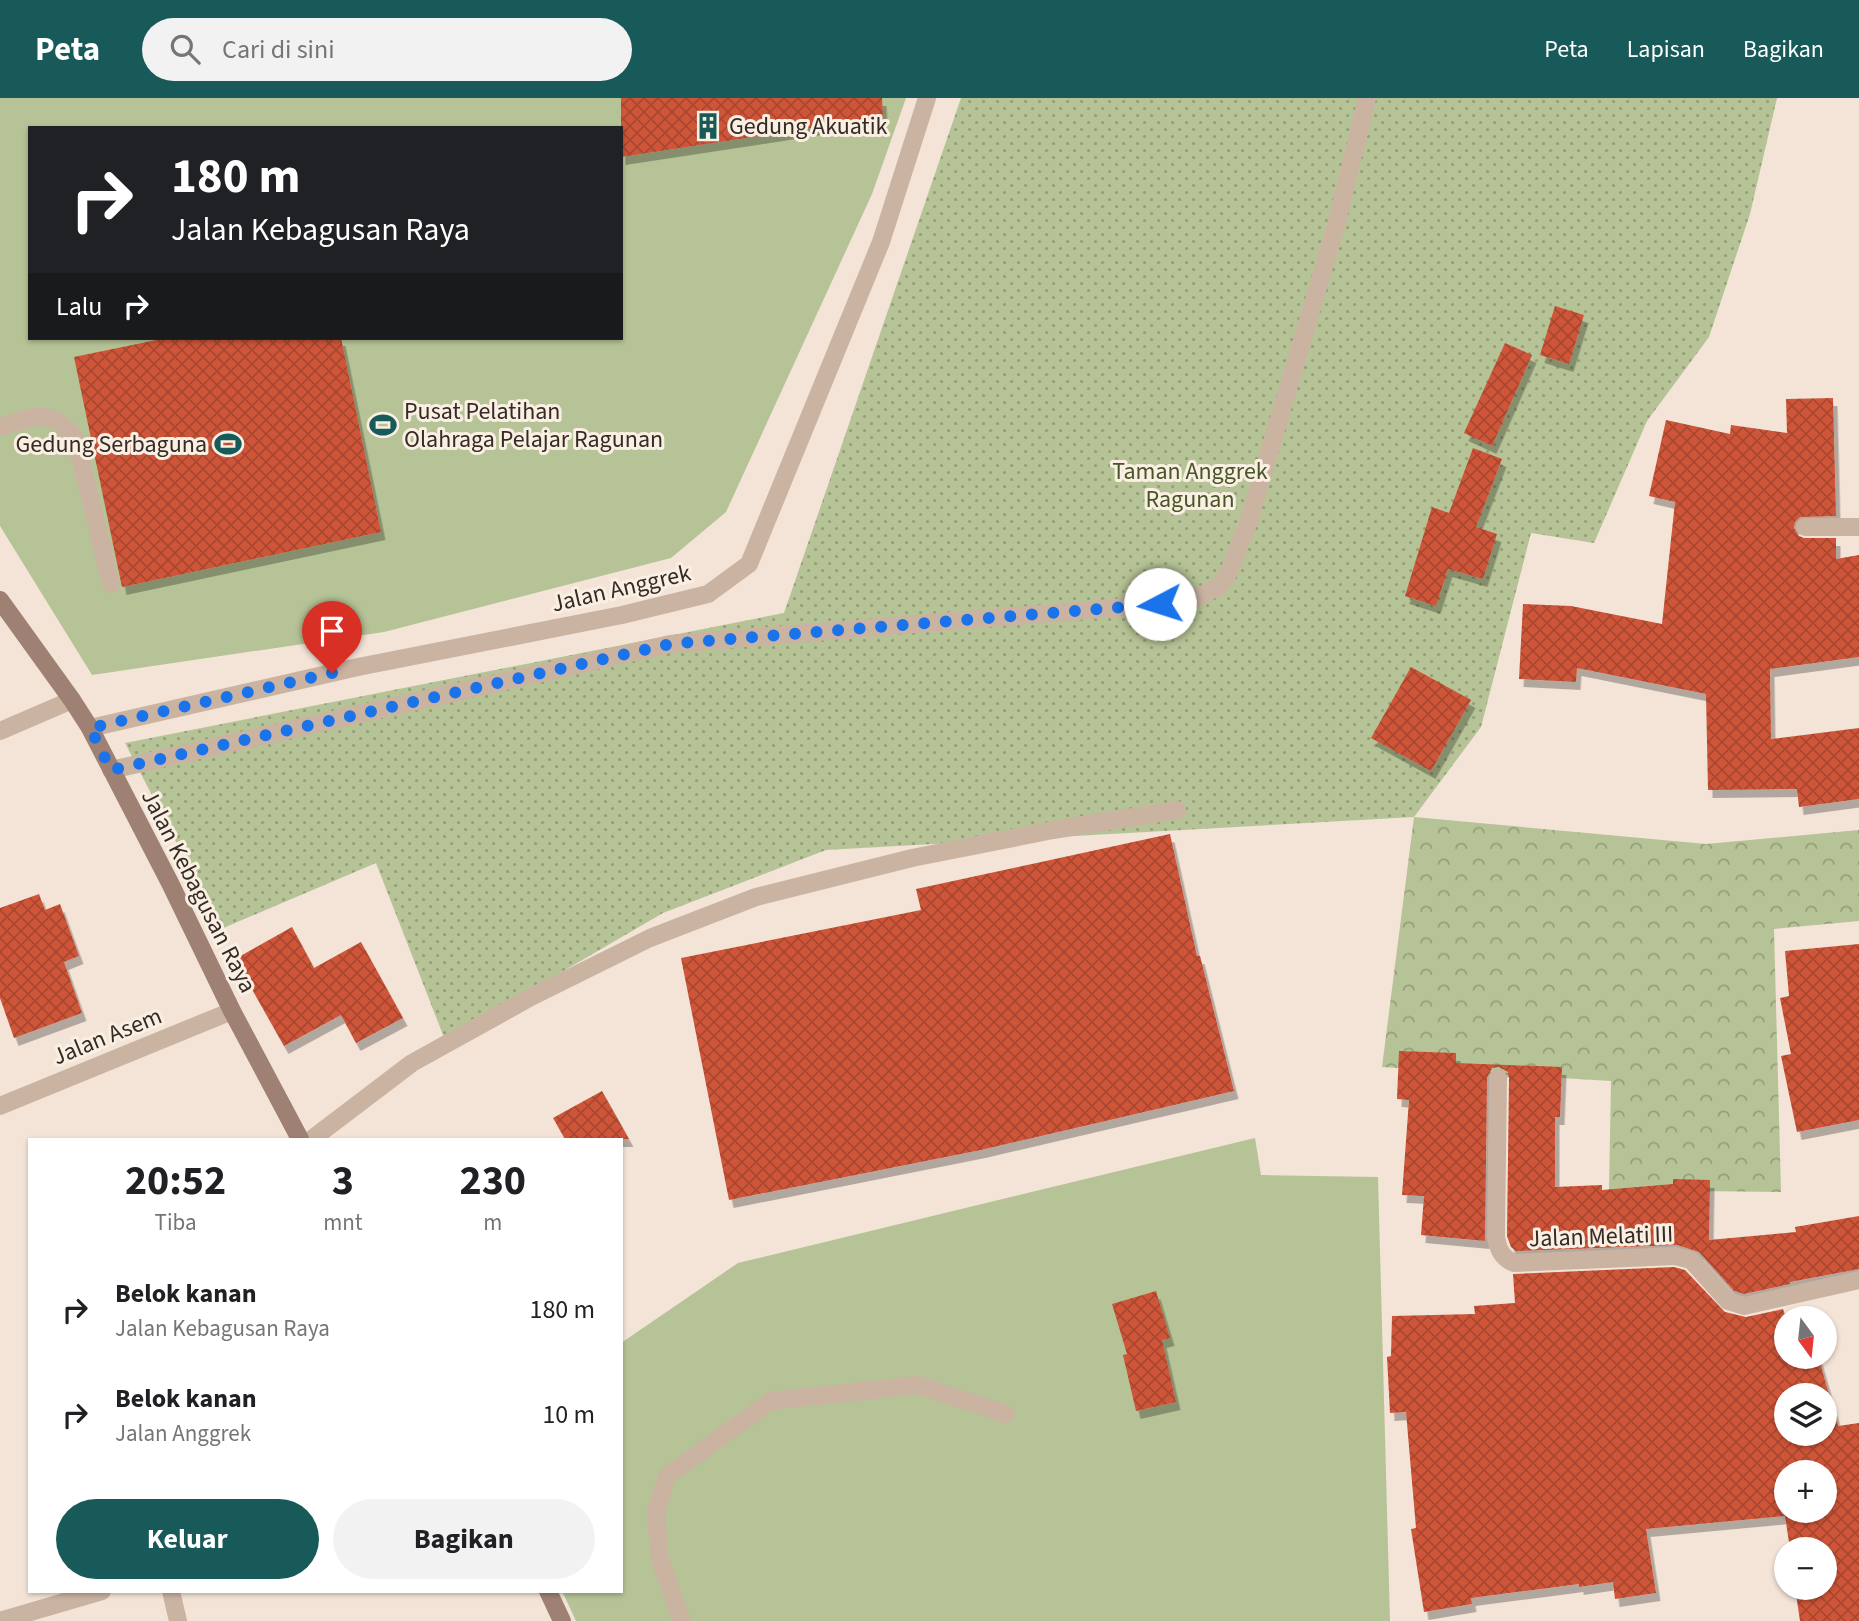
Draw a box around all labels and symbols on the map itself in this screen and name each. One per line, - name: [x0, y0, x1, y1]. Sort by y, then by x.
- place label: Gedung Akuatik: [729, 109, 888, 144]
- building icon: Gedung Akuatik: [693, 111, 723, 141]
- place label: Pusat Pelatihan Olahraga Pelajar Ragunan: [404, 394, 663, 457]
- sports icon: Pusat Pelatihan Olahraga Pelajar Ragunan: [368, 410, 398, 440]
- place label: Gedung Serbaguna: [15, 427, 207, 462]
- sports icon: Gedung Serbaguna: [213, 429, 243, 459]
- park label: Taman Anggrek Ragunan: [1112, 454, 1268, 517]
- street label: Jalan Anggrek: [548, 555, 694, 622]
- position arrow: [1123, 567, 1197, 641]
- pin: [302, 601, 362, 673]
- street label: Jalan Kebagusan Raya: [132, 783, 265, 999]
- street label: Jalan Asem: [47, 999, 167, 1074]
- street label: Jalan Melati III: [1528, 1216, 1674, 1257]
- north arrow: [1774, 1306, 1838, 1368]

